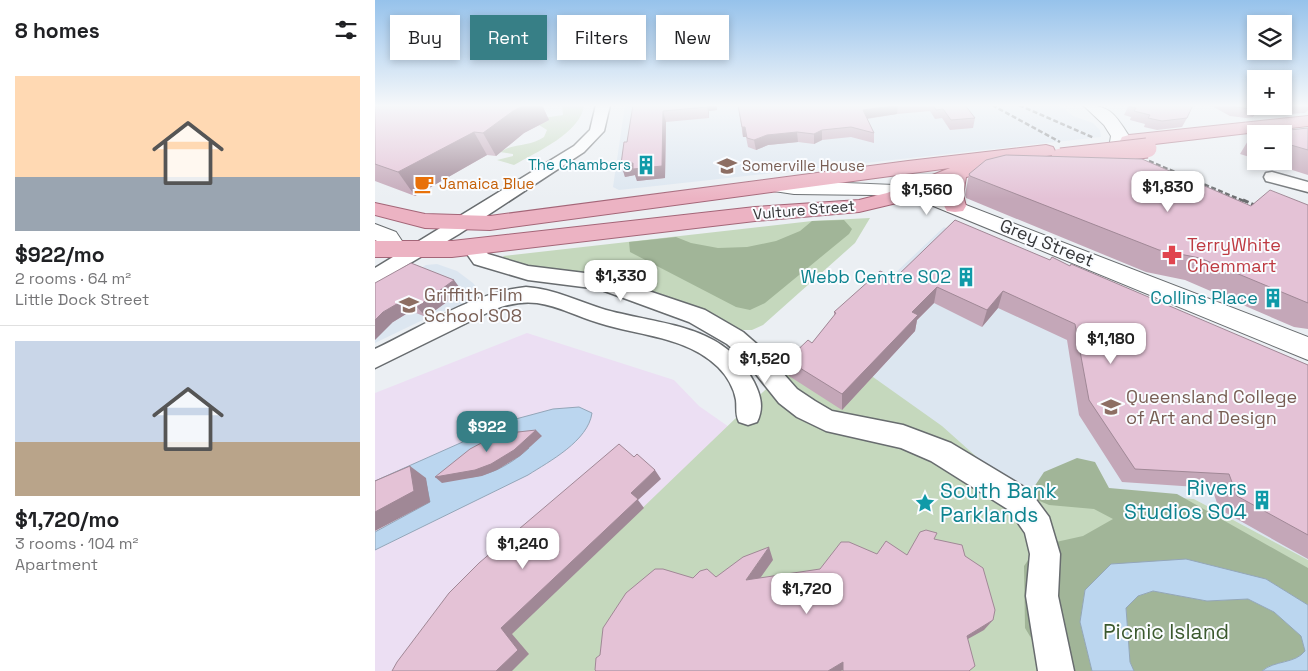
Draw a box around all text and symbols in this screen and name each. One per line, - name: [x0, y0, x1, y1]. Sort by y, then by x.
- chip: Buy: [390, 15, 460, 60]
- chip: Rent: [470, 15, 547, 60]
- chip: Filters: [557, 15, 646, 60]
- chip: New: [656, 15, 729, 60]
- map controls: [1247, 15, 1292, 170]
- button: layers: [1247, 15, 1292, 60]
- icon: filters: [332, 16, 360, 44]
- text: 8 homes: [15, 17, 100, 44]
- button: +: [1247, 70, 1292, 115]
- icon: home: [143, 108, 233, 198]
- button: −: [1247, 125, 1292, 170]
- building icon: The Chambers: [635, 154, 657, 176]
- place label: The Chambers: [528, 155, 631, 174]
- school or university icon: Somerville House: [716, 155, 738, 177]
- place label: Somerville House: [742, 156, 865, 175]
- pin: $1,830: [1127, 170, 1209, 213]
- cafe icon: Jamaica Blue: [413, 173, 435, 195]
- place label: Jamaica Blue: [439, 174, 535, 193]
- pin: $1,560: [886, 174, 968, 216]
- text: $1,830: [1142, 176, 1194, 197]
- text: $1,560: [901, 179, 953, 200]
- street label: Vulture Street: [752, 196, 856, 223]
- street label: Grey Street: [997, 213, 1098, 272]
- place label: TerryWhite Chemmart: [1187, 233, 1281, 277]
- text: $922/mo: [15, 241, 105, 268]
- pharmacy icon: TerryWhite Chemmart: [1161, 244, 1183, 266]
- pin: $1,330: [580, 260, 662, 302]
- text: $1,330: [595, 265, 647, 286]
- place label: Webb Centre S02: [801, 265, 951, 288]
- building icon: Webb Centre S02: [955, 266, 977, 288]
- text: 2 rooms · 64 m²: [15, 268, 131, 289]
- place label: Griffith Film School S08: [424, 283, 523, 327]
- place label: Collins Place: [1150, 286, 1258, 309]
- building icon: Collins Place: [1262, 287, 1284, 309]
- text: Little Dock Street: [15, 289, 149, 310]
- school or university icon: Griffith Film School S08: [398, 294, 420, 316]
- pin: $1,180: [1070, 322, 1152, 365]
- text: $1,180: [1087, 328, 1135, 349]
- pin: $1,520: [724, 342, 806, 385]
- text: $1,520: [740, 348, 790, 369]
- icon: home: [143, 374, 233, 464]
- place label: Queensland College of Art and Design: [1126, 385, 1297, 429]
- school or university icon: Queensland College of Art and Design: [1100, 396, 1122, 418]
- pin: $922: [457, 410, 517, 453]
- text: $922: [468, 416, 506, 437]
- place label: Rivers Studios S04: [1124, 474, 1247, 525]
- place label: South Bank Parklands: [940, 477, 1057, 528]
- building icon: Rivers Studios S04: [1251, 489, 1273, 511]
- place icon: South Bank Parklands: [914, 492, 936, 514]
- text: $1,720/mo: [15, 506, 119, 533]
- pin: $1,240: [482, 528, 564, 570]
- text: 3 rooms · 104 m²: [15, 533, 138, 554]
- text: $1,240: [497, 533, 549, 554]
- text: Apartment: [15, 554, 98, 575]
- pin: $1,720: [766, 572, 848, 615]
- text: $1,720: [782, 578, 832, 599]
- park label: Picnic Island: [1103, 618, 1229, 645]

